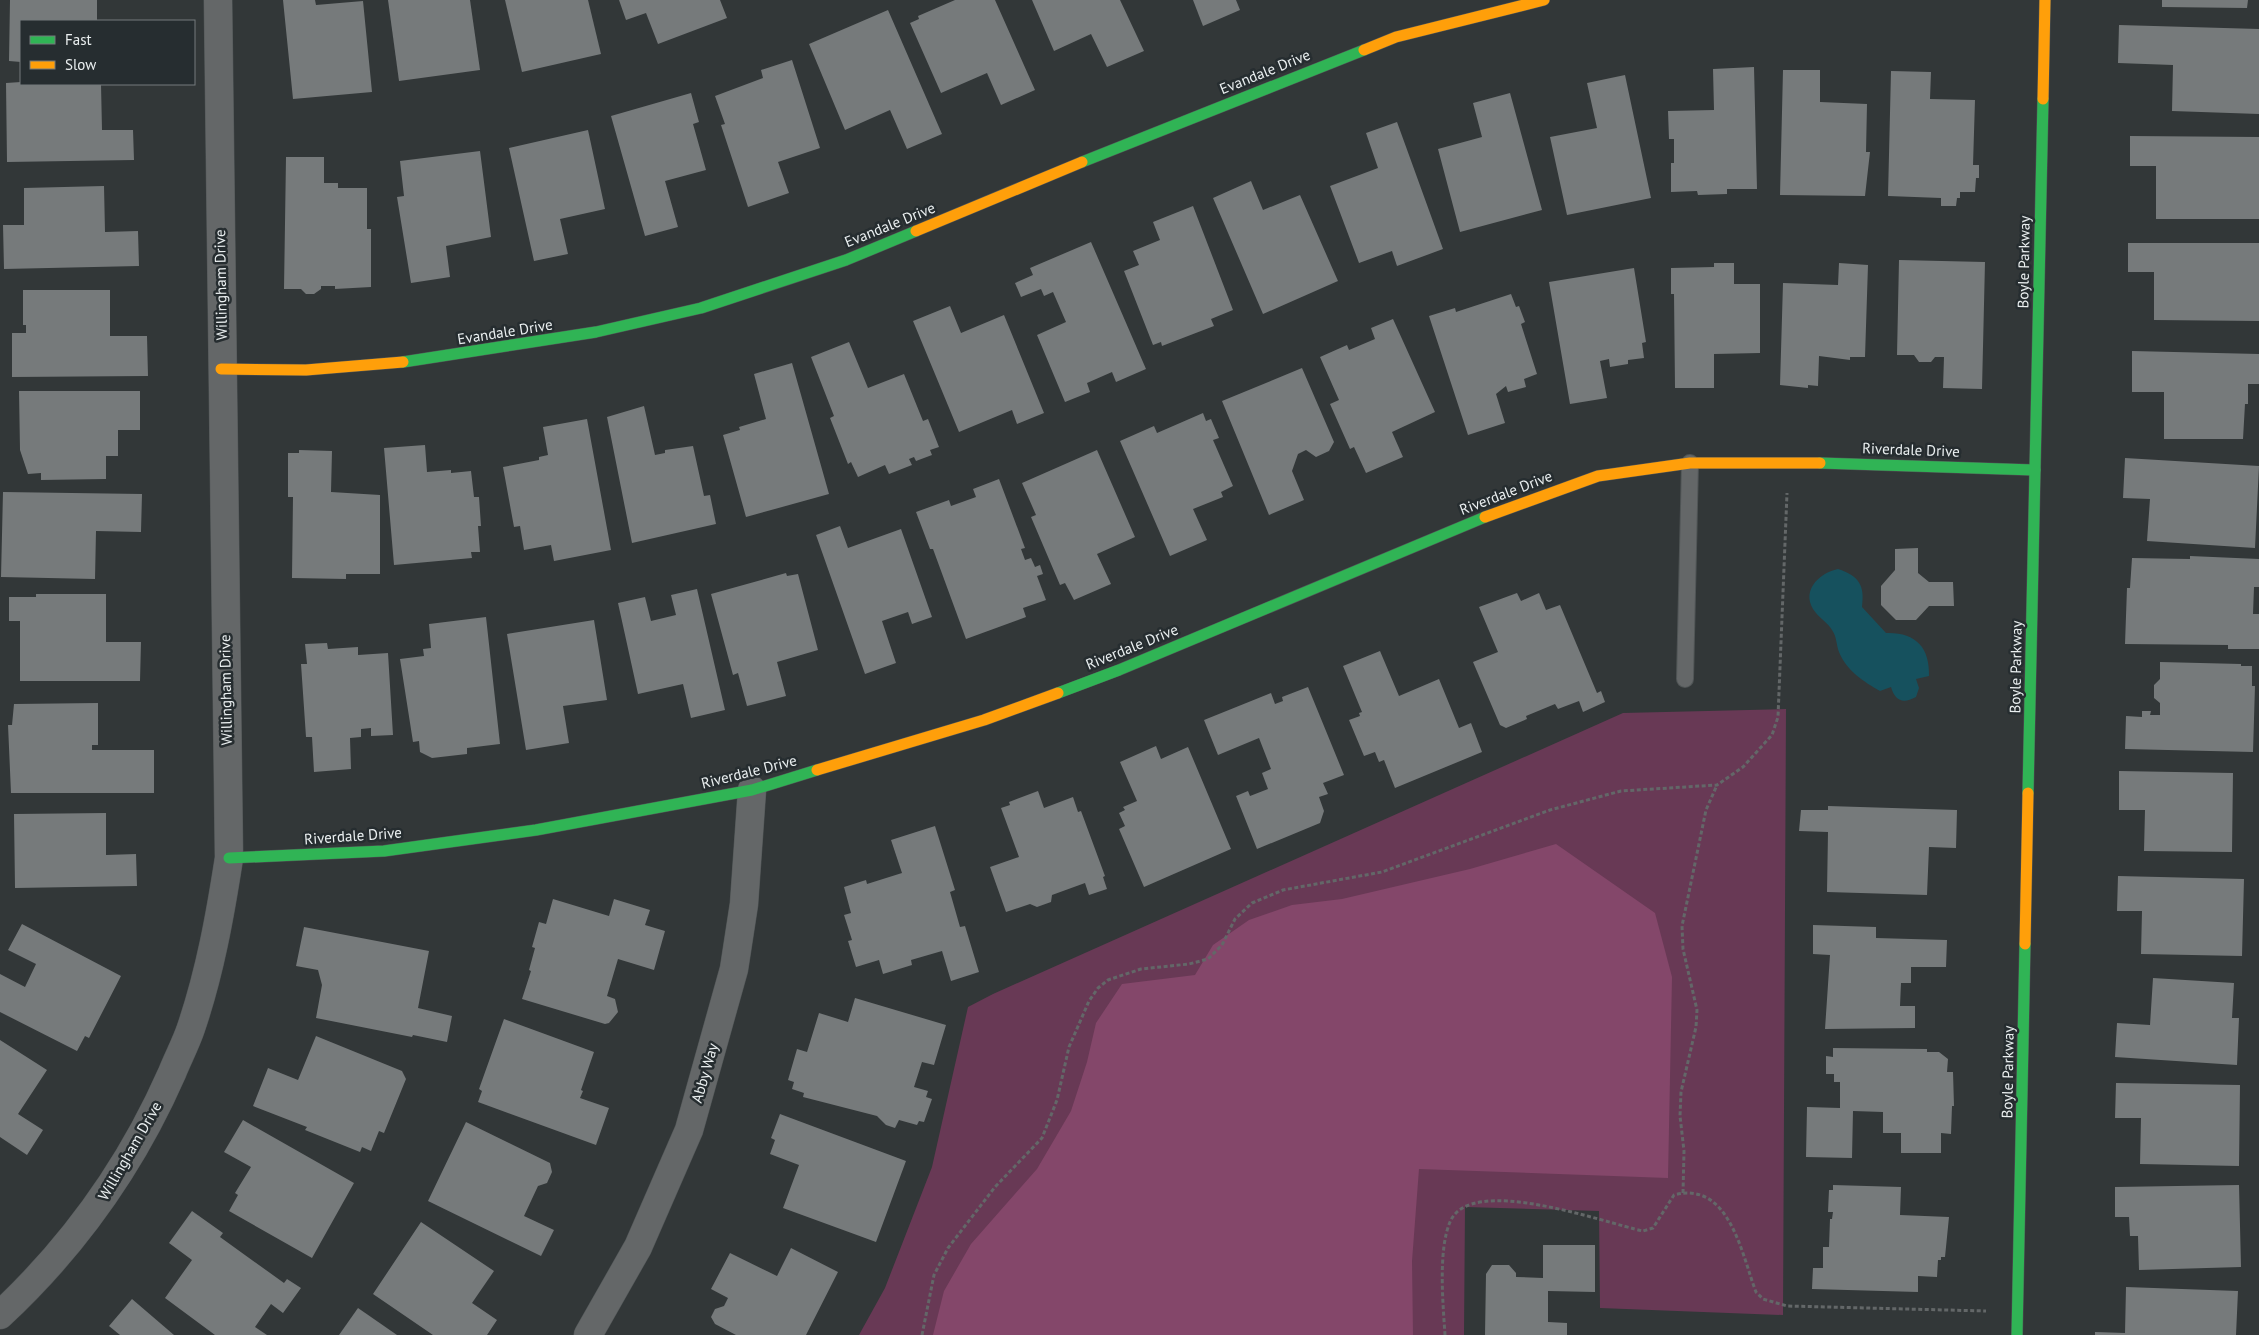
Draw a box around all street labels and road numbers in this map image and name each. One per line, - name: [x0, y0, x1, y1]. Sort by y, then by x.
- street label: Evandale Drive: [1217, 45, 1313, 98]
- street label: Evandale Drive: [842, 198, 938, 251]
- street label: Boyle Parkway: [2013, 215, 2034, 308]
- street label: Willingham Drive: [210, 229, 231, 341]
- street label: Evandale Drive: [456, 315, 554, 348]
- street label: Riverdale Drive: [1862, 438, 1960, 461]
- street label: Riverdale Drive: [1457, 466, 1555, 519]
- street label: Riverdale Drive: [1083, 619, 1181, 674]
- street label: Boyle Parkway: [2005, 620, 2026, 713]
- street label: Willingham Drive: [215, 634, 236, 746]
- street label: Riverdale Drive: [699, 750, 799, 793]
- street label: Riverdale Drive: [303, 823, 402, 848]
- street label: Boyle Parkway: [1997, 1025, 2018, 1118]
- street label: Abby Way: [687, 1041, 722, 1105]
- street label: Willingham Drive: [94, 1098, 166, 1204]

